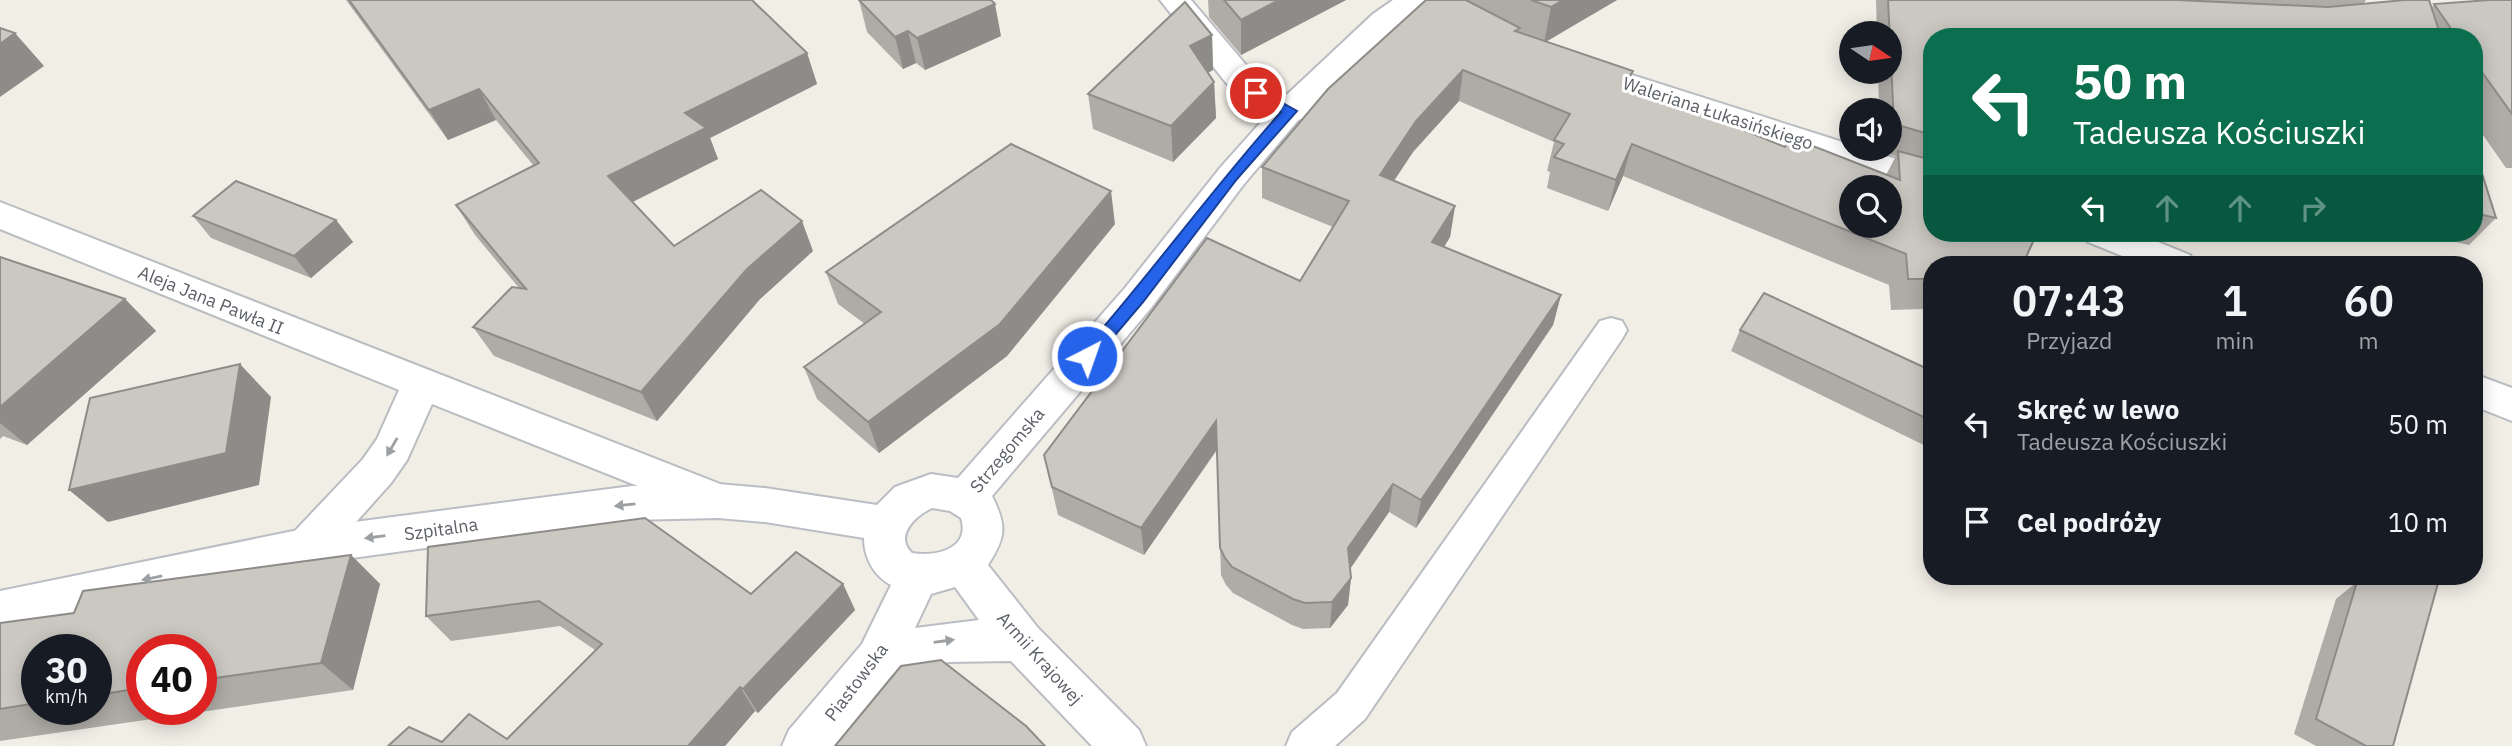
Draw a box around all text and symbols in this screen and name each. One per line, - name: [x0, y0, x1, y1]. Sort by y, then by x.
- north arrow: [1839, 21, 1902, 84]
- map controls: [1839, 21, 1902, 238]
- text: 50 m: [2073, 49, 2187, 112]
- icon: left: [1958, 56, 2049, 147]
- pin: [1226, 63, 1286, 123]
- street label: Waleriana Łukasińskiego: [1620, 71, 1816, 155]
- icon: arrive: [1237, 74, 1275, 112]
- button: sound: [1839, 98, 1902, 161]
- text: Tadeusza Kościuszki: [2073, 111, 2365, 153]
- button: search: [1839, 175, 1902, 238]
- icon: left: [2075, 189, 2113, 227]
- icon: ahead: [2148, 189, 2186, 227]
- icon: ahead: [2221, 189, 2259, 227]
- icon: right: [2294, 189, 2332, 227]
- street label: Aleja Jana Pawła II: [135, 260, 287, 340]
- text: 07:43: [2012, 273, 2126, 328]
- text: 1: [2222, 273, 2247, 328]
- text: 60: [2343, 273, 2394, 328]
- position arrow: [1050, 319, 1124, 393]
- text: Przyjazd: [2026, 325, 2112, 355]
- text: min: [2215, 325, 2254, 355]
- text: m: [2359, 325, 2379, 355]
- text: Skręć w lewo: [2017, 392, 2179, 426]
- street label: Strzegomska: [965, 402, 1050, 497]
- icon: left: [1958, 405, 1996, 443]
- text: 50 m: [2388, 407, 2448, 441]
- text: Tadeusza Kościuszki: [2017, 426, 2227, 456]
- one-way arrow: [386, 437, 399, 456]
- one-way arrow: [614, 499, 636, 510]
- icon: arrive: [1958, 503, 1996, 541]
- text: Cel podróży: [2017, 505, 2161, 539]
- text: 10 m: [2388, 505, 2448, 539]
- street label: Szpitalna: [403, 512, 480, 546]
- one-way arrow: [364, 532, 386, 543]
- one-way arrow: [141, 573, 163, 584]
- street label: Armii Krajowej: [992, 607, 1088, 709]
- speed limit sign: 40: [126, 634, 217, 725]
- one-way arrow: [933, 636, 955, 647]
- street label: Piastowska: [819, 638, 893, 725]
- text: 30: [45, 647, 88, 693]
- text: km/h: [45, 685, 88, 708]

